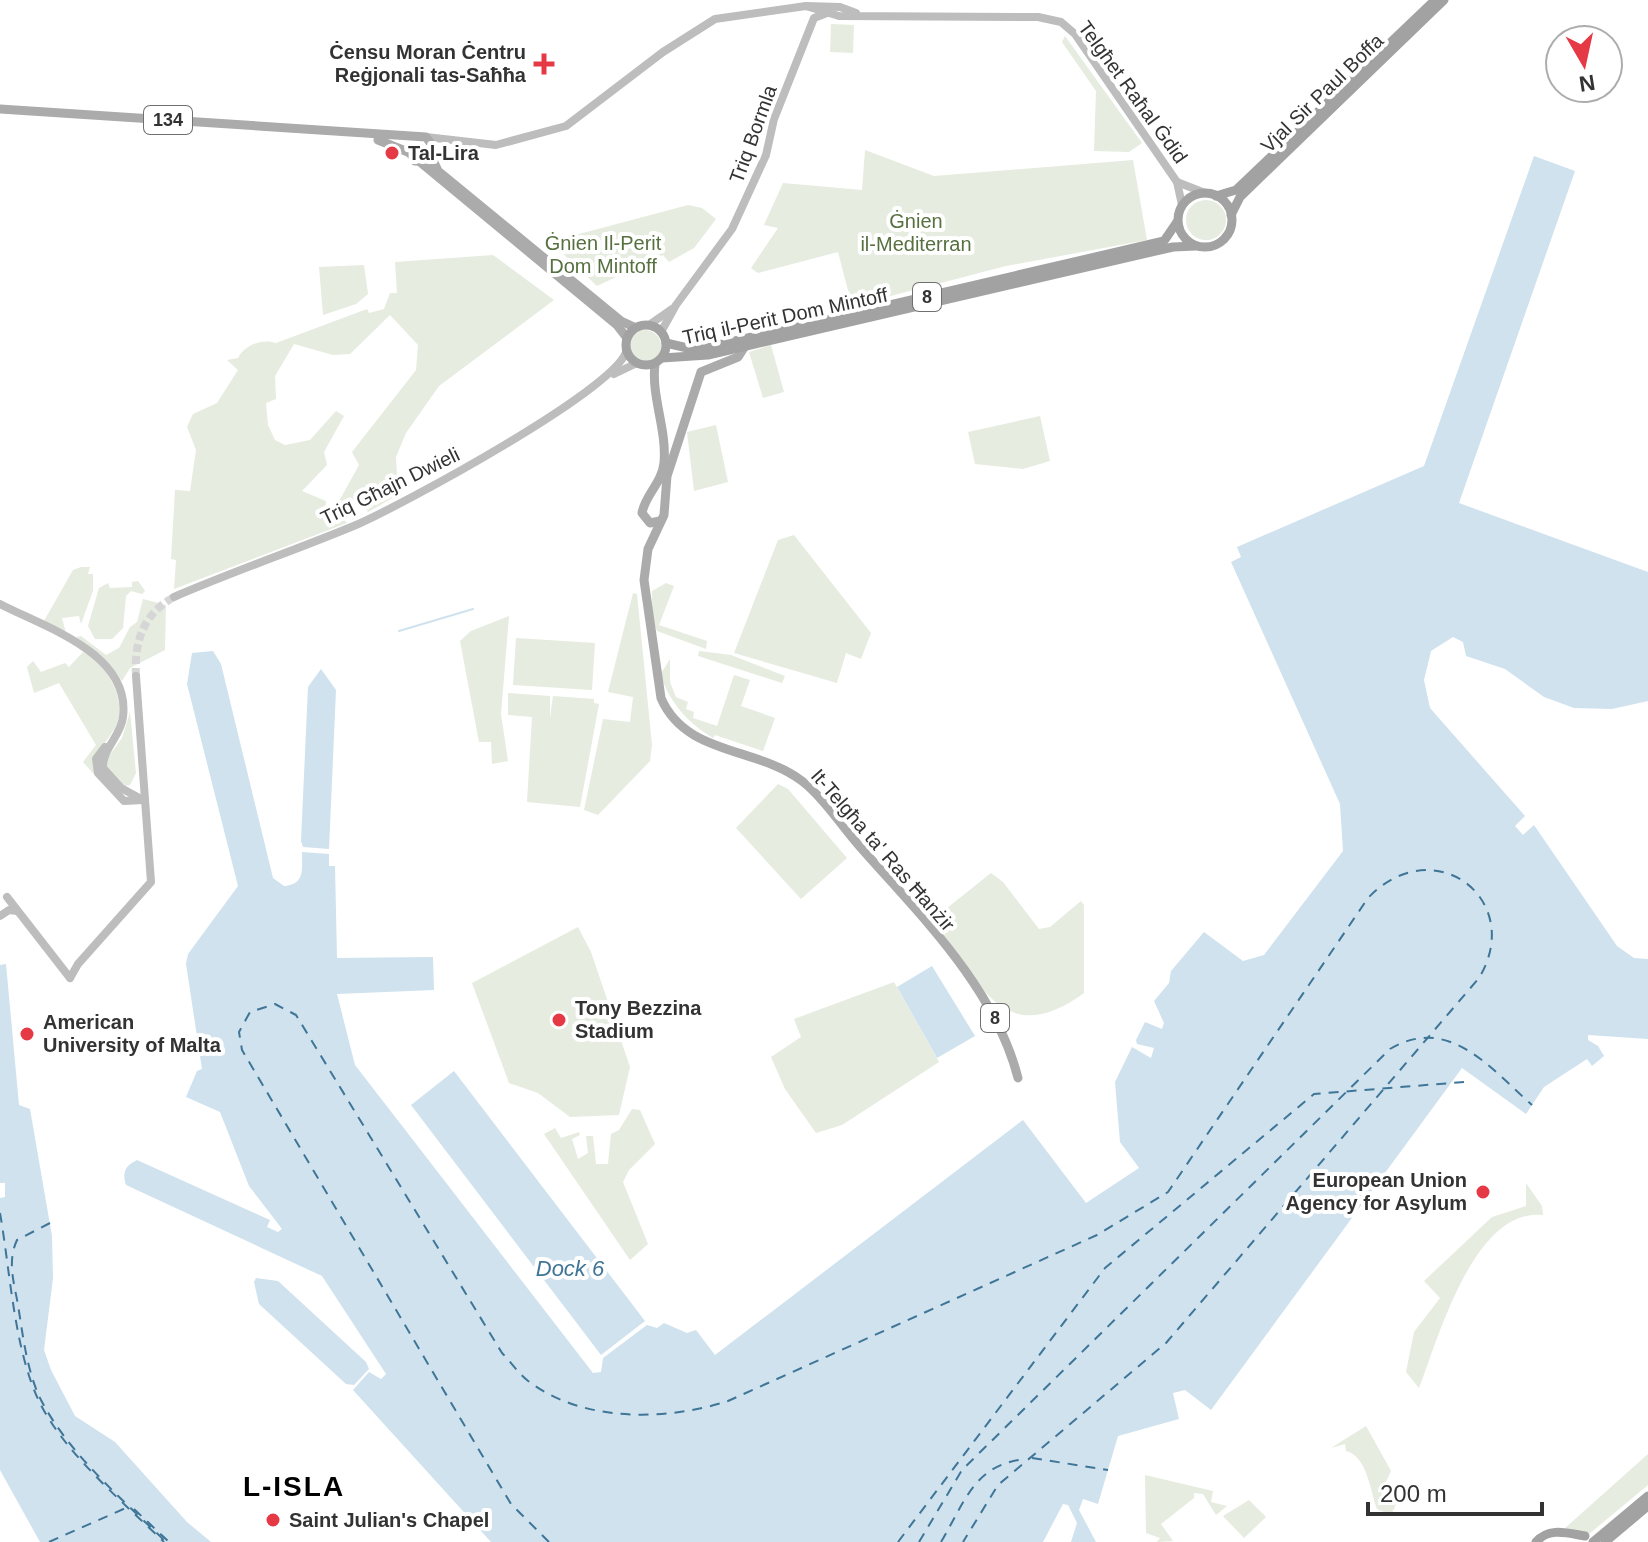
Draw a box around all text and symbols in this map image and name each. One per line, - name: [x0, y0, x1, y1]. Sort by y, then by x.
- street label: Telgħet Raħal Ġdid: [1074, 17, 1192, 167]
- north arrow: [1544, 24, 1624, 104]
- street label: Vjal Sir Paul Boffa: [1257, 29, 1388, 157]
- place label: Ċensu Moran Ċentru Reġjonali tas-Saħħa: [329, 41, 527, 86]
- marker: Ċensu Moran Ċentru Reġjonali tas-Saħħa: [533, 53, 555, 75]
- text: N: [1577, 70, 1597, 97]
- street label: Triq Bormla: [725, 81, 781, 186]
- road number: 134: [144, 106, 192, 134]
- place label: Tal-Lira: [408, 142, 480, 164]
- marker: Tal-Lira: [383, 144, 401, 162]
- park label: Ġnien il-Mediterran: [860, 210, 972, 255]
- park label: Ġnien Il-Perit Dom Mintoff: [545, 232, 662, 277]
- street label: Triq il-Perit Dom Mintoff: [681, 283, 890, 348]
- road number: 8: [913, 283, 941, 311]
- street label: Triq Għajn Dwieli: [317, 443, 463, 529]
- street label: It-Telgħa ta' Ras Ħanżir: [807, 765, 959, 936]
- place label: Tony Bezzina Stadium: [575, 997, 702, 1042]
- road number: 8: [981, 1004, 1009, 1032]
- place label: American University of Malta: [43, 1011, 222, 1056]
- marker: Tony Bezzina Stadium: [550, 1011, 568, 1029]
- marker: American University of Malta: [18, 1025, 36, 1043]
- place label: European Union Agency for Asylum: [1285, 1169, 1467, 1214]
- marker: European Union Agency for Asylum: [1474, 1183, 1492, 1201]
- water label: Dock 6: [536, 1256, 605, 1281]
- scale bar: [1368, 1466, 1542, 1516]
- district label: L-ISLA: [243, 1471, 345, 1502]
- text: 200 m: [1380, 1480, 1447, 1507]
- place label: Saint Julian's Chapel: [289, 1509, 489, 1531]
- marker: Saint Julian's Chapel: [264, 1511, 282, 1529]

